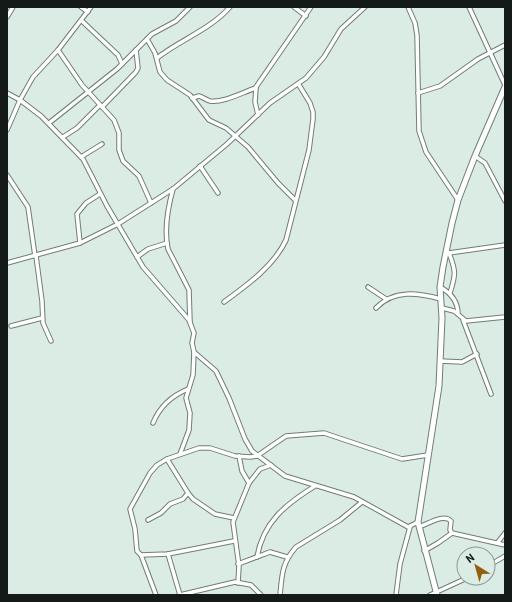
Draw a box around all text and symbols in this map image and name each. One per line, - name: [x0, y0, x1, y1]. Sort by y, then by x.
- north arrow: [456, 546, 496, 586]
- text: N: [463, 550, 477, 565]

